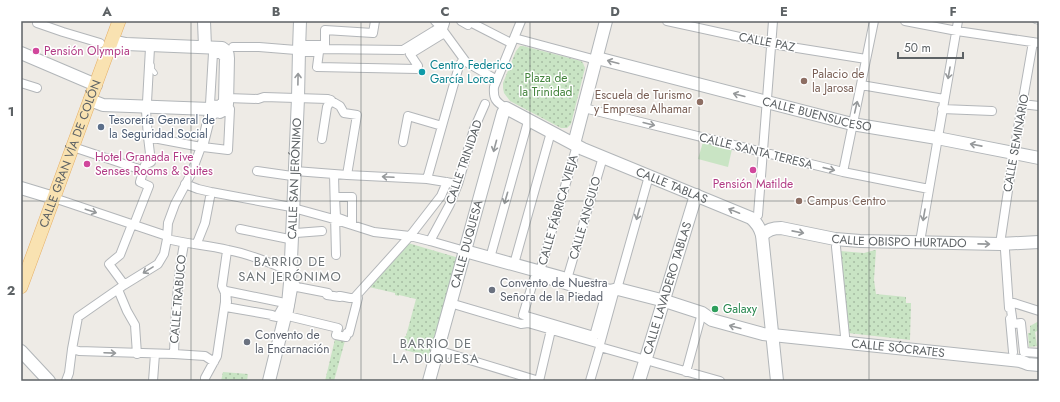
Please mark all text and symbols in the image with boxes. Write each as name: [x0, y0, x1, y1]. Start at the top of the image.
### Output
text: A: [101, 2, 112, 21]
text: B: [272, 2, 281, 21]
text: C: [440, 2, 450, 21]
text: D: [610, 2, 620, 21]
text: E: [780, 2, 788, 21]
text: F: [949, 2, 957, 21]
street label: CALLE PAZ: [737, 28, 797, 56]
scale bar: [898, 34, 963, 60]
text: 50 m: [904, 39, 931, 57]
place label: Pensión Olympia: [44, 42, 130, 60]
marker: Pensión Olympia: [31, 46, 41, 56]
place label: Centro Federico García Lorca: [430, 56, 512, 88]
one-way arrow: [607, 57, 620, 65]
place label: Palacio de la Jarosa: [812, 65, 865, 97]
one-way arrow: [945, 66, 953, 79]
marker: Centro Federico García Lorca: [417, 67, 427, 77]
park label: Plaza de la Trinidad: [520, 69, 572, 101]
one-way arrow: [294, 73, 302, 86]
marker: Palacio de la Jarosa: [799, 76, 809, 86]
street label: CALLE GRAN VÍA DE COLÓN: [35, 77, 106, 230]
place label: Escuela de Turismo y Empresa Alhamar: [594, 86, 693, 118]
one-way arrow: [733, 90, 746, 98]
street label: CALLE BUENSUCESO: [760, 92, 873, 136]
street label: CALLE SEMINARIO: [999, 93, 1033, 193]
marker: Escuela de Turismo y Empresa Alhamar: [695, 97, 705, 107]
one-way arrow: [853, 100, 861, 113]
text: 1: [8, 102, 14, 121]
place label: Tesorería General de la Seguridad Social: [109, 111, 215, 143]
street label: CALLE SAN JERÓNIMO: [283, 117, 306, 240]
street label: CALLE TRINIDAD: [441, 117, 487, 207]
one-way arrow: [642, 121, 655, 129]
marker: Tesorería General de la Seguridad Social: [96, 122, 106, 132]
street label: CALLE SANTA TERESA: [697, 128, 815, 174]
one-way arrow: [490, 139, 498, 152]
one-way arrow: [970, 141, 983, 149]
place label: Hotel Granada Five Senses Rooms & Suites: [95, 148, 213, 180]
street label: CALLE FÁBRICA VIEJA: [534, 153, 582, 267]
marker: Hotel Granada Five Senses Rooms & Suites: [82, 159, 92, 169]
street label: CALLE TABLAS: [633, 163, 711, 208]
marker: Pensión Matilde: [748, 165, 758, 175]
one-way arrow: [823, 166, 836, 173]
one-way arrow: [382, 173, 395, 181]
street label: CALLE ANGULO: [565, 174, 605, 262]
place label: Pensión Matilde: [713, 175, 793, 193]
one-way arrow: [502, 191, 509, 204]
place label: Campus Centro: [807, 192, 886, 210]
marker: Campus Centro: [794, 196, 804, 206]
street label: CALLE DUQUESA: [446, 198, 488, 290]
one-way arrow: [85, 207, 97, 215]
one-way arrow: [634, 207, 641, 220]
one-way arrow: [729, 207, 741, 214]
one-way arrow: [920, 208, 928, 221]
street label: CALLE LAVADERO TABLAS: [639, 219, 696, 357]
one-way arrow: [792, 228, 805, 236]
street label: CALLE OBISPO HURTADO: [831, 230, 967, 252]
one-way arrow: [977, 240, 990, 248]
district label: BARRIO DE SAN JERÓNIMO: [238, 252, 342, 286]
street label: CALLE TRABUCO: [165, 254, 191, 344]
one-way arrow: [142, 267, 154, 275]
place label: Convento de Nuestra Señora de la Piedad: [500, 274, 608, 306]
text: 2: [7, 281, 15, 300]
marker: Convento de Nuestra Señora de la Piedad: [487, 285, 497, 295]
place label: Galaxy: [723, 300, 758, 318]
marker: Galaxy: [710, 304, 720, 314]
one-way arrow: [728, 323, 741, 330]
place label: Convento de la Encarnación: [255, 326, 329, 358]
district label: BARRIO DE LA DUQUESA: [393, 334, 479, 368]
street label: CALLE SÓCRATES: [850, 334, 946, 362]
marker: Convento de la Encarnación: [242, 337, 252, 347]
one-way arrow: [103, 349, 116, 356]

